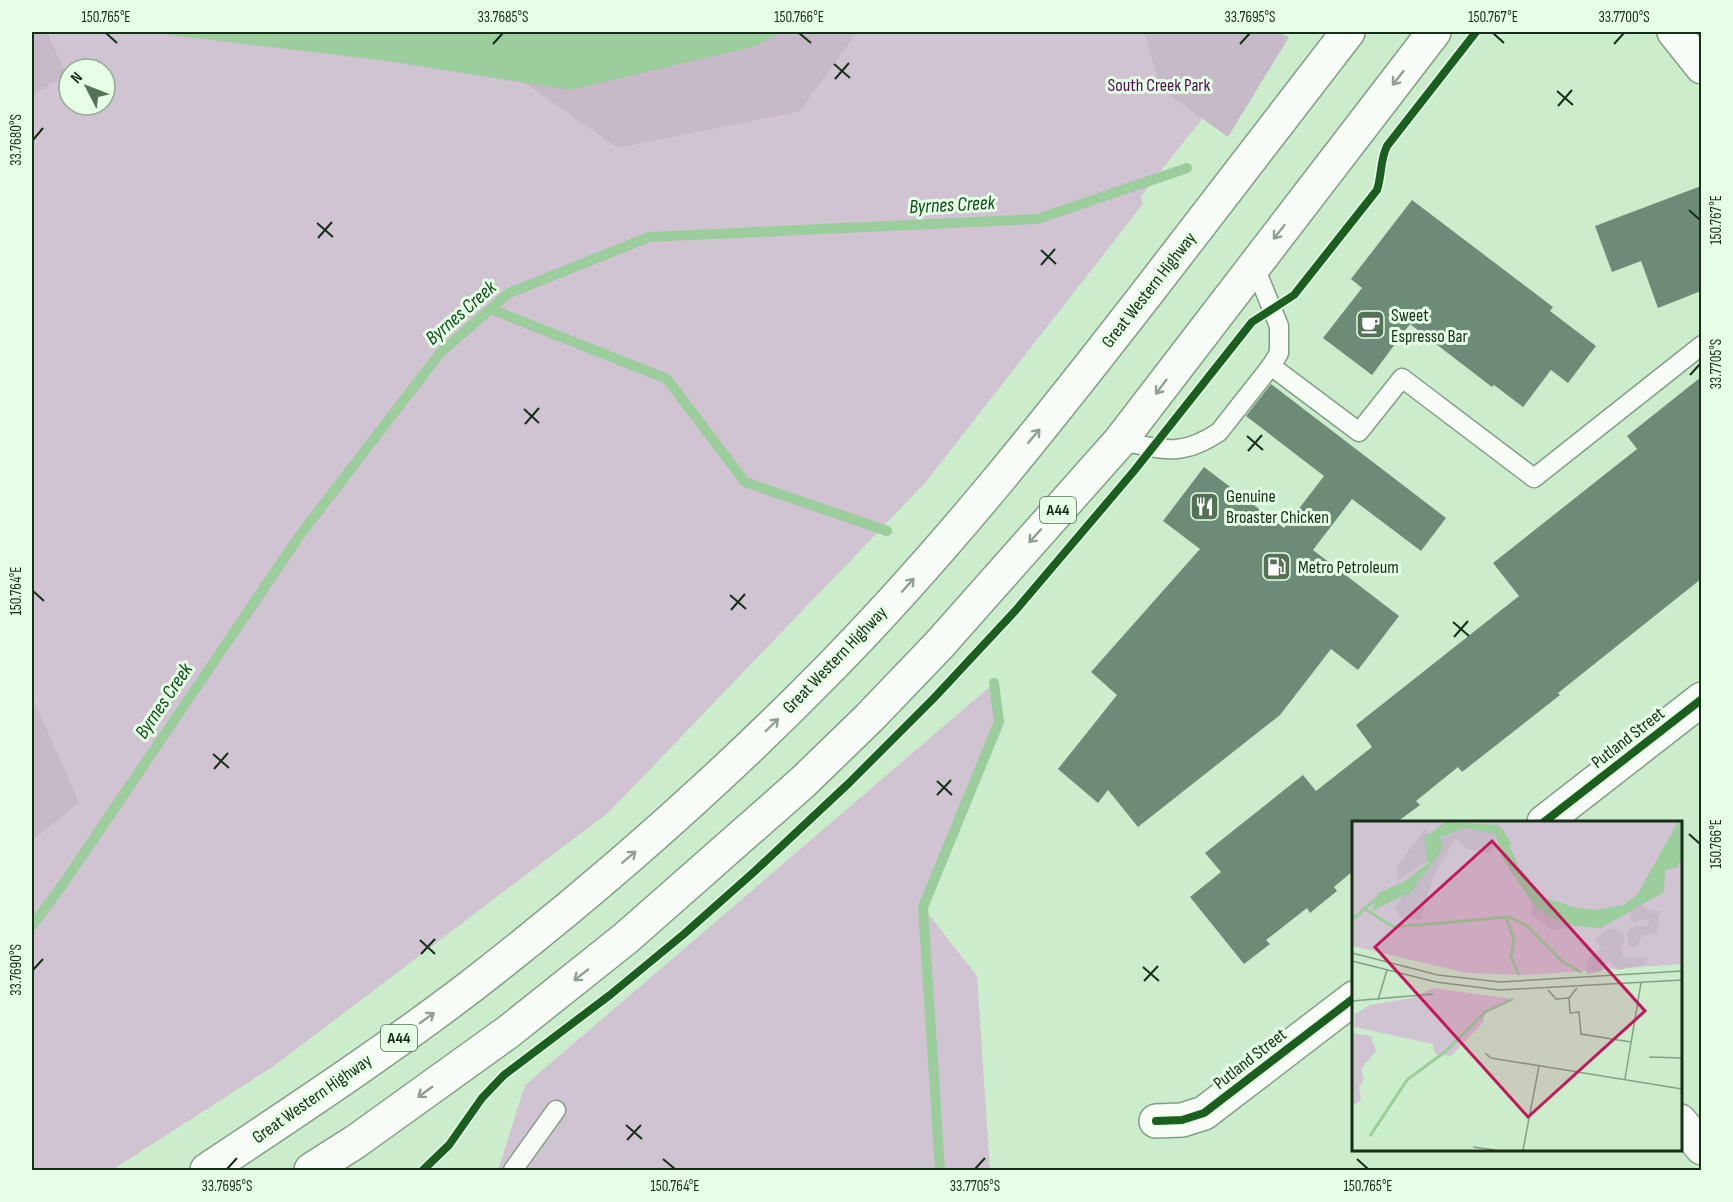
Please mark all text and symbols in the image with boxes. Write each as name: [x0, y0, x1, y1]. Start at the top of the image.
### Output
text: 150.765°E: [81, 8, 131, 27]
text: 33.7685°S: [478, 8, 528, 27]
text: 150.766°E: [774, 8, 824, 27]
text: 33.7695°S: [1225, 8, 1275, 27]
text: 150.767°E: [1468, 8, 1518, 27]
text: 33.7700°S: [1598, 8, 1650, 27]
north arrow: [57, 57, 117, 117]
text: N: [67, 68, 87, 87]
one-way arrow: [1392, 69, 1405, 85]
park label: South Creek Park: [1108, 75, 1211, 96]
text: 33.7680°S: [7, 114, 26, 166]
water label: Byrnes Creek: [908, 191, 996, 219]
text: 150.767°E: [1707, 195, 1726, 245]
one-way arrow: [1273, 224, 1286, 240]
street label: Great Western Highway: [1097, 228, 1201, 352]
water label: Byrnes Creek: [421, 275, 502, 350]
place label: Sweet Espresso Bar: [1391, 305, 1468, 347]
cafe icon: Sweet Espresso Bar: [1354, 309, 1386, 341]
text: 33.7705°S: [1707, 339, 1726, 389]
one-way arrow: [1154, 379, 1167, 395]
one-way arrow: [1028, 428, 1041, 444]
place label: Genuine Broaster Chicken: [1226, 486, 1329, 528]
restaurant icon: Genuine Broaster Chicken: [1189, 490, 1221, 522]
road number: A44: [1040, 497, 1076, 523]
one-way arrow: [1028, 528, 1042, 543]
fuel station icon: Metro Petroleum: [1261, 551, 1293, 583]
place label: Metro Petroleum: [1298, 557, 1399, 578]
text: 150.764°E: [7, 566, 26, 616]
one-way arrow: [901, 578, 915, 593]
street label: Great Western Highway: [779, 602, 891, 718]
water label: Byrnes Creek: [130, 658, 198, 743]
street label: Putland Street: [1587, 703, 1669, 773]
one-way arrow: [765, 717, 780, 732]
text: 150.766°E: [1707, 819, 1726, 869]
inset map: [1352, 821, 1682, 1151]
one-way arrow: [620, 850, 636, 864]
text: 33.7690°S: [7, 944, 26, 996]
one-way arrow: [573, 968, 589, 981]
one-way arrow: [419, 1011, 435, 1024]
street label: Putland Street: [1209, 1024, 1291, 1094]
road number: A44: [381, 1025, 417, 1051]
street label: Great Western Highway: [248, 1050, 376, 1148]
one-way arrow: [417, 1086, 433, 1098]
text: 33.7695°S: [202, 1177, 252, 1196]
text: 150.764°E: [650, 1177, 700, 1196]
text: 33.7705°S: [950, 1177, 1000, 1196]
text: 150.765°E: [1343, 1177, 1393, 1196]

